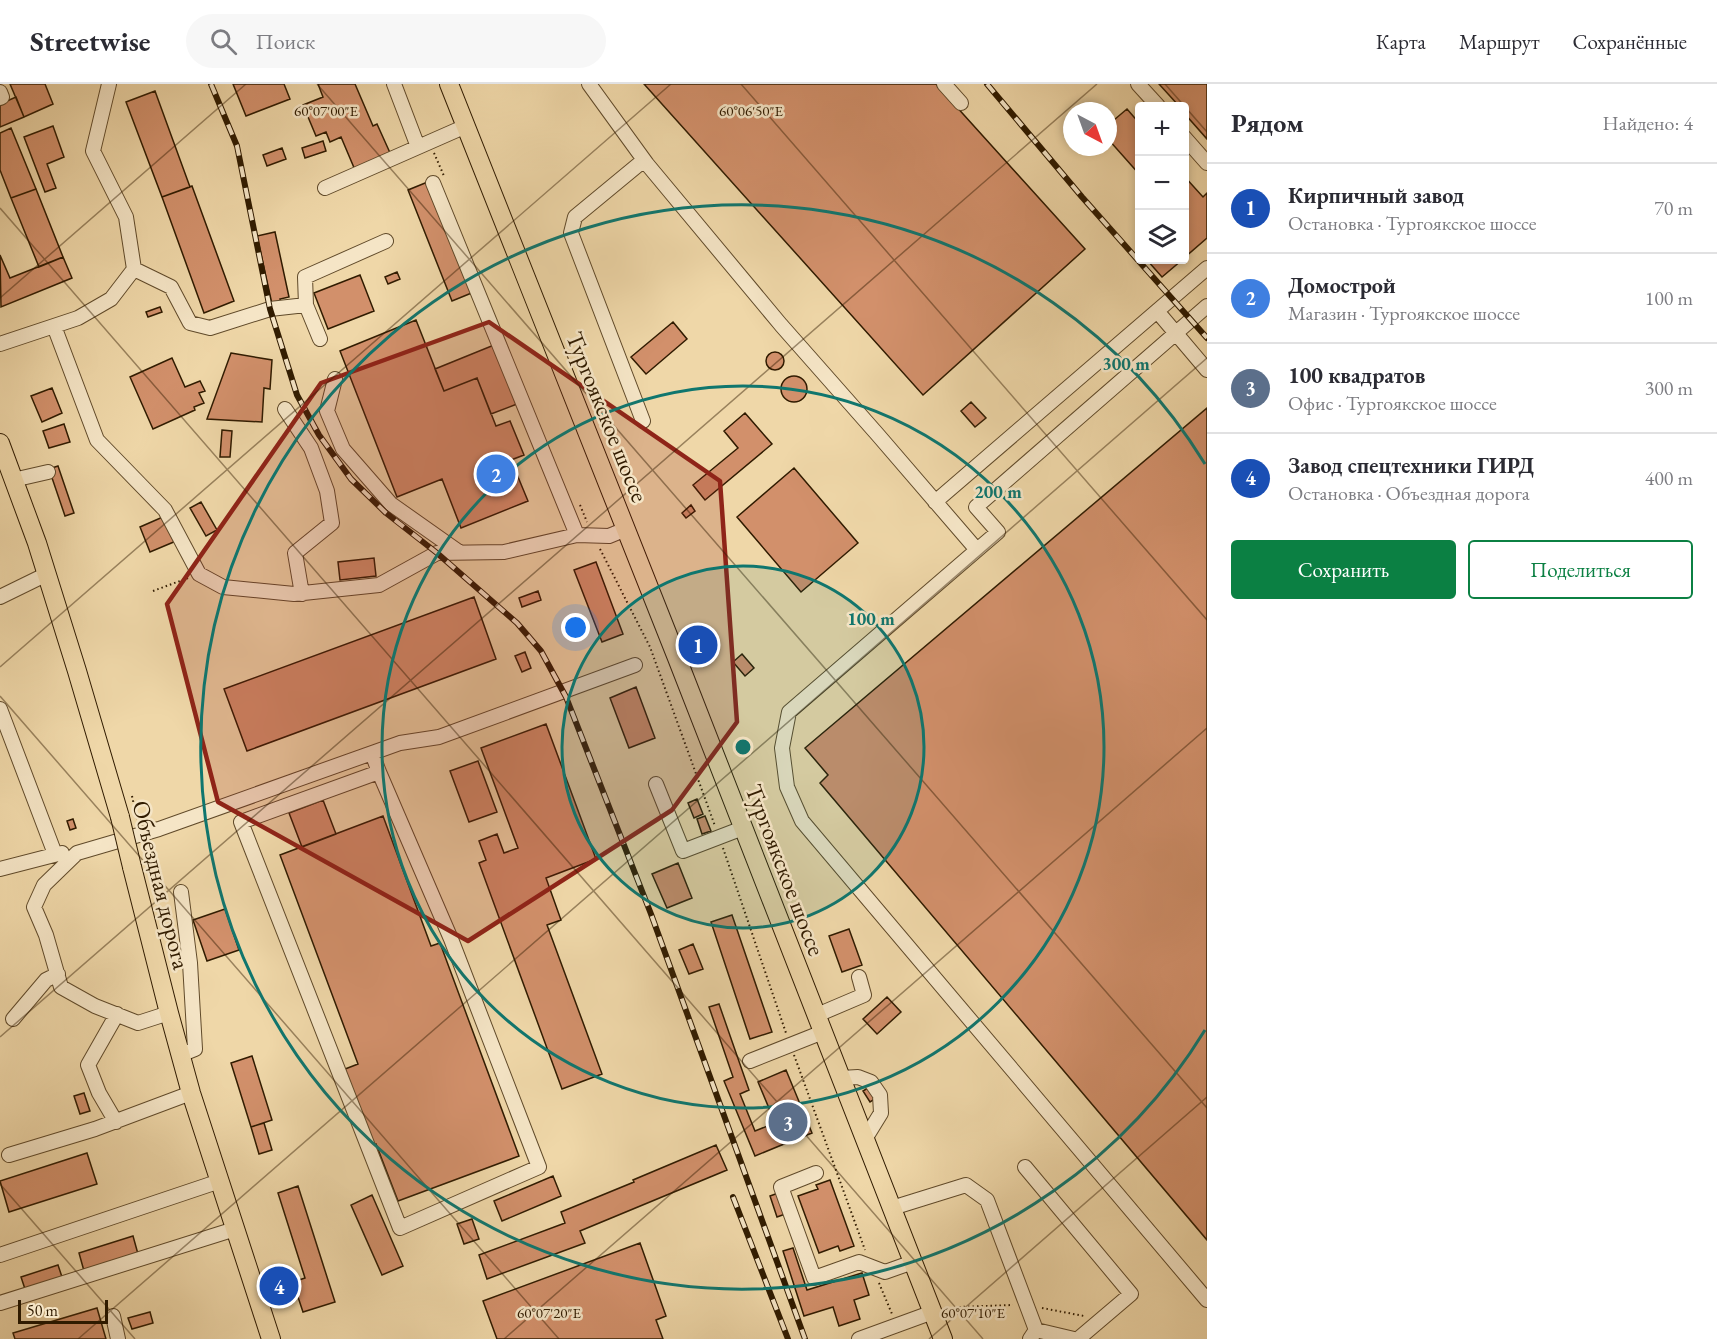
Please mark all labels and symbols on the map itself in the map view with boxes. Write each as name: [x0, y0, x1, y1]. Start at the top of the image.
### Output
text: 60°07'00"E: [294, 101, 359, 120]
text: 60°06'50"E: [719, 101, 784, 120]
north arrow: [1063, 102, 1117, 156]
street label: Тургоякское шоссе: [559, 327, 656, 507]
text: 300 m: [1102, 352, 1150, 375]
pin: 2: [476, 452, 516, 496]
text: 200 m: [974, 480, 1022, 503]
text: 100 m: [847, 607, 895, 630]
your location: [561, 613, 590, 642]
pin: 1: [678, 622, 718, 668]
centre of rings: [733, 737, 753, 757]
street label: Тургоякское шоссе: [739, 780, 832, 960]
street label: Объездная дорога: [126, 797, 198, 973]
pin: 3: [768, 1100, 808, 1144]
pin: 4: [260, 1264, 298, 1308]
scale bar: [18, 1297, 108, 1324]
text: 60°07'20"E: [517, 1303, 582, 1322]
text: 60°07'10"E: [941, 1303, 1006, 1322]

